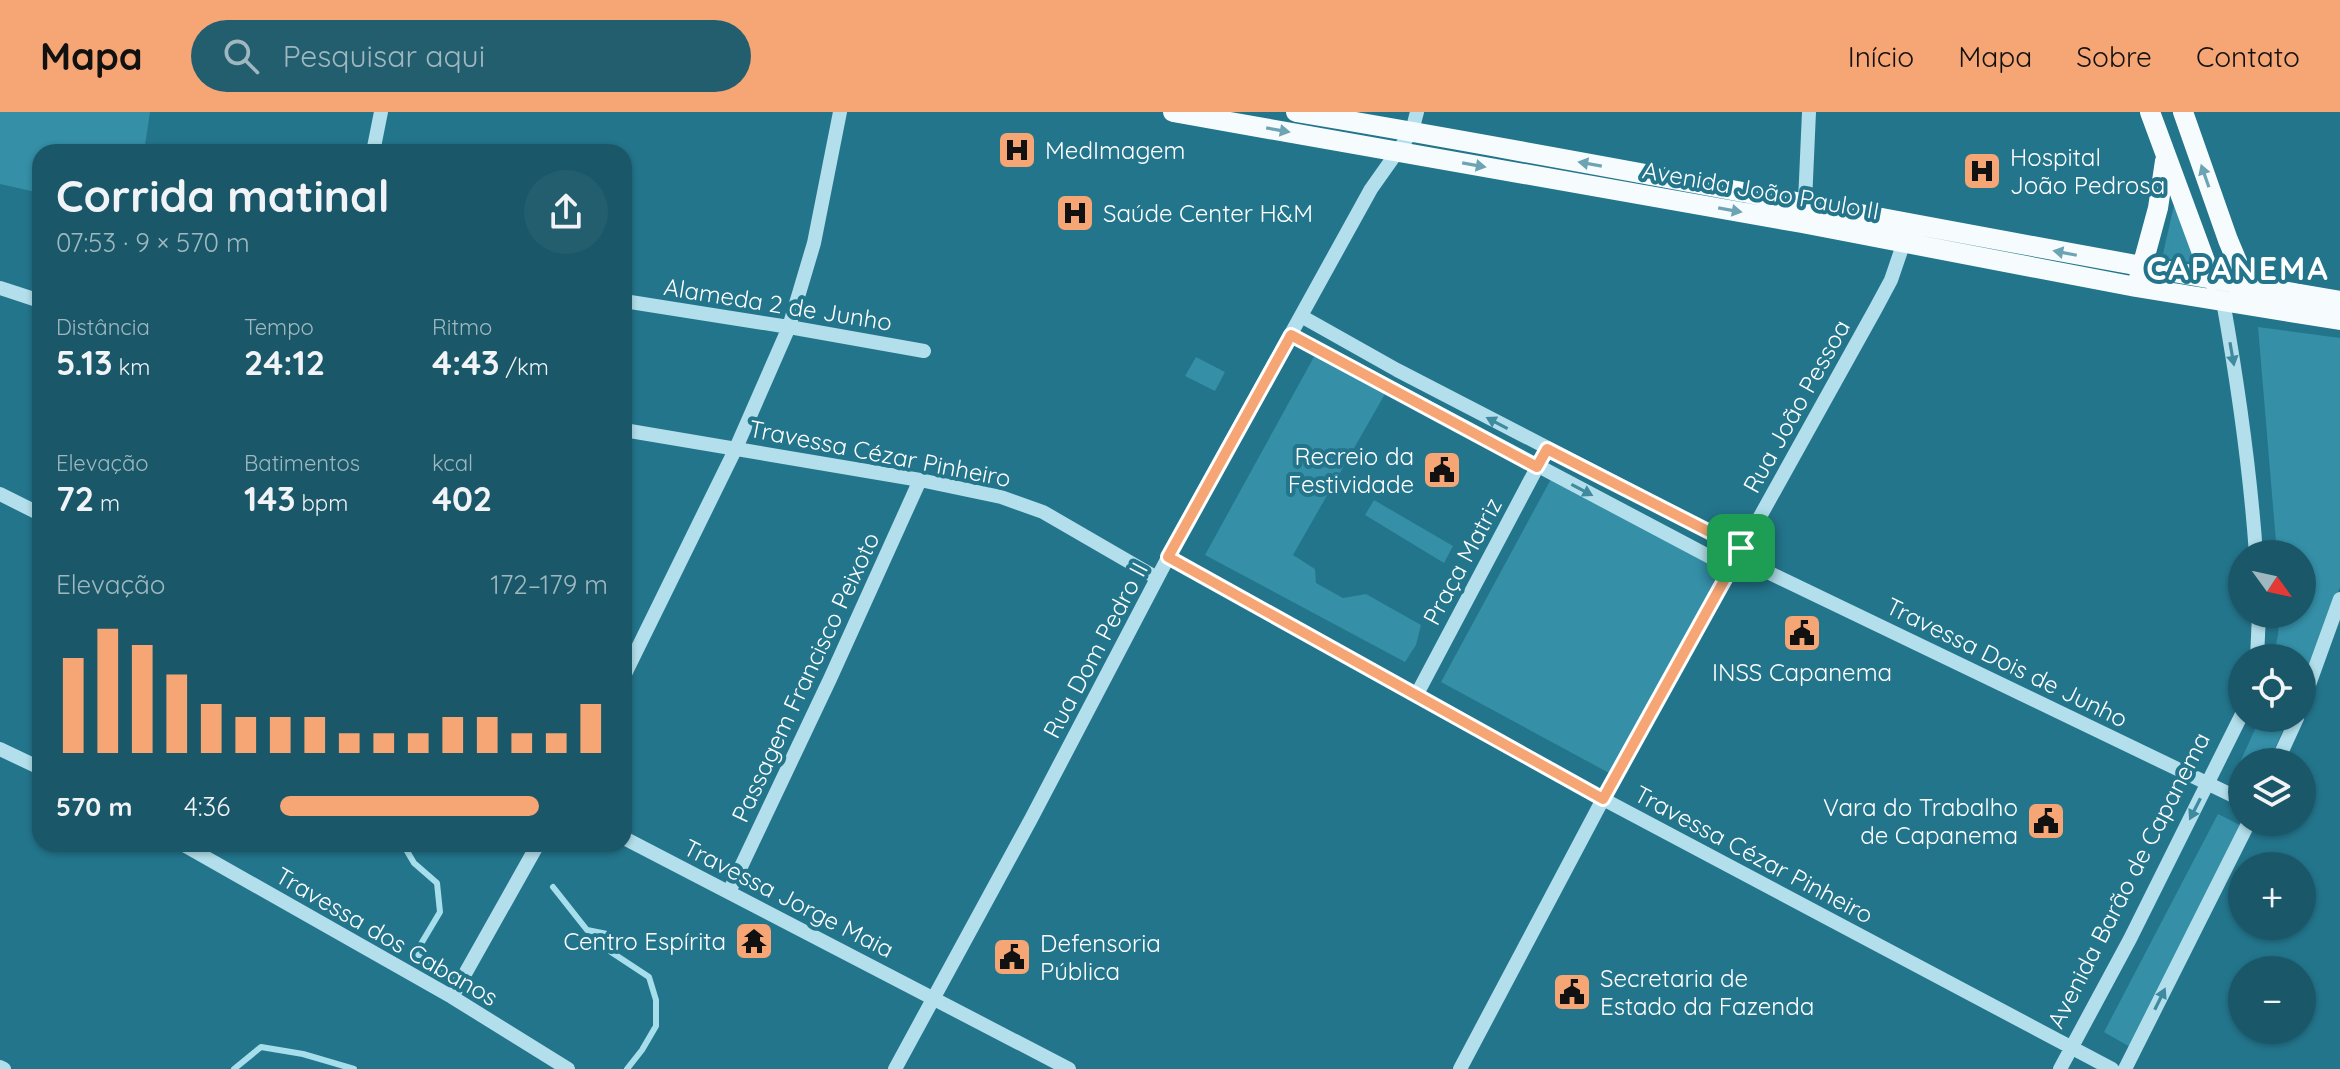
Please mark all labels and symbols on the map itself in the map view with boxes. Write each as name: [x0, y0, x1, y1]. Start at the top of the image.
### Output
one-way arrow: [1266, 125, 1291, 137]
hospital icon: MedImagem: [996, 129, 1038, 171]
place label: MedImagem: [1045, 135, 1185, 165]
place label: Hospital João Pedrosa: [2010, 142, 2165, 200]
hospital icon: Hospital João Pedrosa: [1961, 150, 2003, 192]
street label: Avenida João Paulo II: [1640, 154, 1882, 226]
one-way arrow: [1577, 157, 1602, 169]
one-way arrow: [1462, 159, 1487, 172]
one-way arrow: [2199, 164, 2211, 188]
hospital icon: Saúde Center H&M: [1054, 192, 1096, 234]
place label: Saúde Center H&M: [1103, 198, 1313, 228]
one-way arrow: [1718, 205, 1743, 217]
one-way arrow: [2052, 247, 2077, 259]
district label: CAPANEMA: [2146, 248, 2330, 288]
street label: Alameda 2 de Junho: [662, 271, 894, 337]
street label: Rua João Pessoa: [1736, 314, 1856, 498]
one-way arrow: [2227, 342, 2239, 367]
street label: Travessa Cézar Pinheiro: [747, 413, 1013, 493]
one-way arrow: [1486, 417, 1509, 430]
place label: Recreio da Festividade: [1288, 441, 1414, 499]
public building icon: Recreio da Festividade: [1421, 449, 1463, 491]
one-way arrow: [1571, 483, 1593, 497]
street label: Praça Matriz: [1416, 492, 1508, 630]
pin: [1707, 514, 1775, 582]
street label: Passagem Francisco Peixoto: [724, 527, 886, 827]
north arrow: [2228, 540, 2316, 628]
street label: Rua Dom Pedro II: [1036, 557, 1154, 743]
street label: Travessa Dois de Junho: [1881, 590, 2133, 734]
public building icon: INSS Capanema: [1781, 612, 1823, 654]
place label: INSS Capanema: [1712, 657, 1892, 687]
street label: Avenida Barão de Capanema: [2040, 727, 2216, 1033]
street label: Travessa Cézar Pinheiro: [1629, 778, 1879, 930]
place label: Vara do Trabalho de Capanema: [1823, 792, 2018, 850]
one-way arrow: [2189, 797, 2202, 820]
public building icon: Vara do Trabalho de Capanema: [2025, 800, 2067, 842]
street label: Travessa Jorge Maia: [679, 832, 899, 964]
street label: Travessa dos Cabanos: [270, 860, 504, 1012]
temple icon: Centro Espírita: [733, 920, 775, 962]
place label: Centro Espírita: [563, 926, 726, 956]
place label: Defensoria Pública: [1040, 928, 1161, 986]
public building icon: Defensoria Pública: [991, 936, 1033, 978]
place label: Secretaria de Estado da Fazenda: [1600, 963, 1814, 1021]
public building icon: Secretaria de Estado da Fazenda: [1551, 971, 1593, 1013]
one-way arrow: [2153, 988, 2167, 1011]

